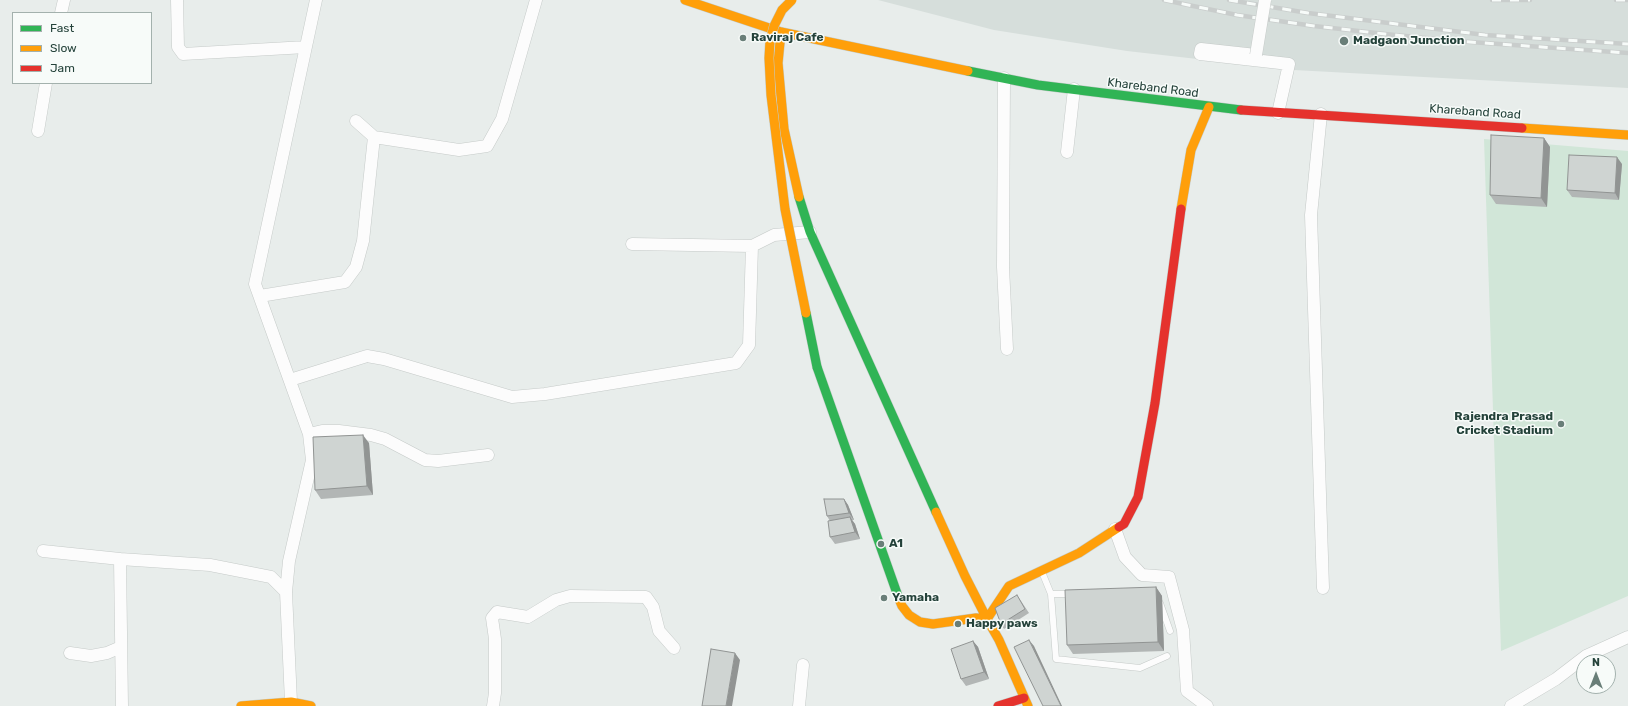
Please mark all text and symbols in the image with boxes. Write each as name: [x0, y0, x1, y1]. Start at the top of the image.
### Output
legend: [12, 12, 152, 84]
text: Fast: [50, 21, 74, 35]
place label: Raviraj Cafe: [751, 31, 824, 45]
marker: Raviraj Cafe: [738, 33, 748, 43]
place label: Madgaon Junction: [1353, 34, 1464, 48]
marker: Madgaon Junction: [1338, 35, 1350, 47]
text: Slow: [50, 41, 77, 55]
text: Jam: [50, 61, 75, 75]
street label: Khareband Road: [1107, 75, 1199, 101]
street label: Khareband Road: [1429, 102, 1521, 122]
place label: Rajendra Prasad Cricket Stadium: [1454, 410, 1553, 438]
marker: Rajendra Prasad Cricket Stadium: [1556, 419, 1566, 429]
place label: A1: [889, 537, 903, 551]
marker: A1: [876, 539, 886, 549]
place label: Yamaha: [892, 591, 939, 605]
marker: Yamaha: [879, 593, 889, 603]
place label: Happy paws: [966, 617, 1038, 631]
marker: Happy paws: [953, 619, 963, 629]
north arrow: [1576, 654, 1616, 694]
text: N: [1592, 656, 1600, 669]

